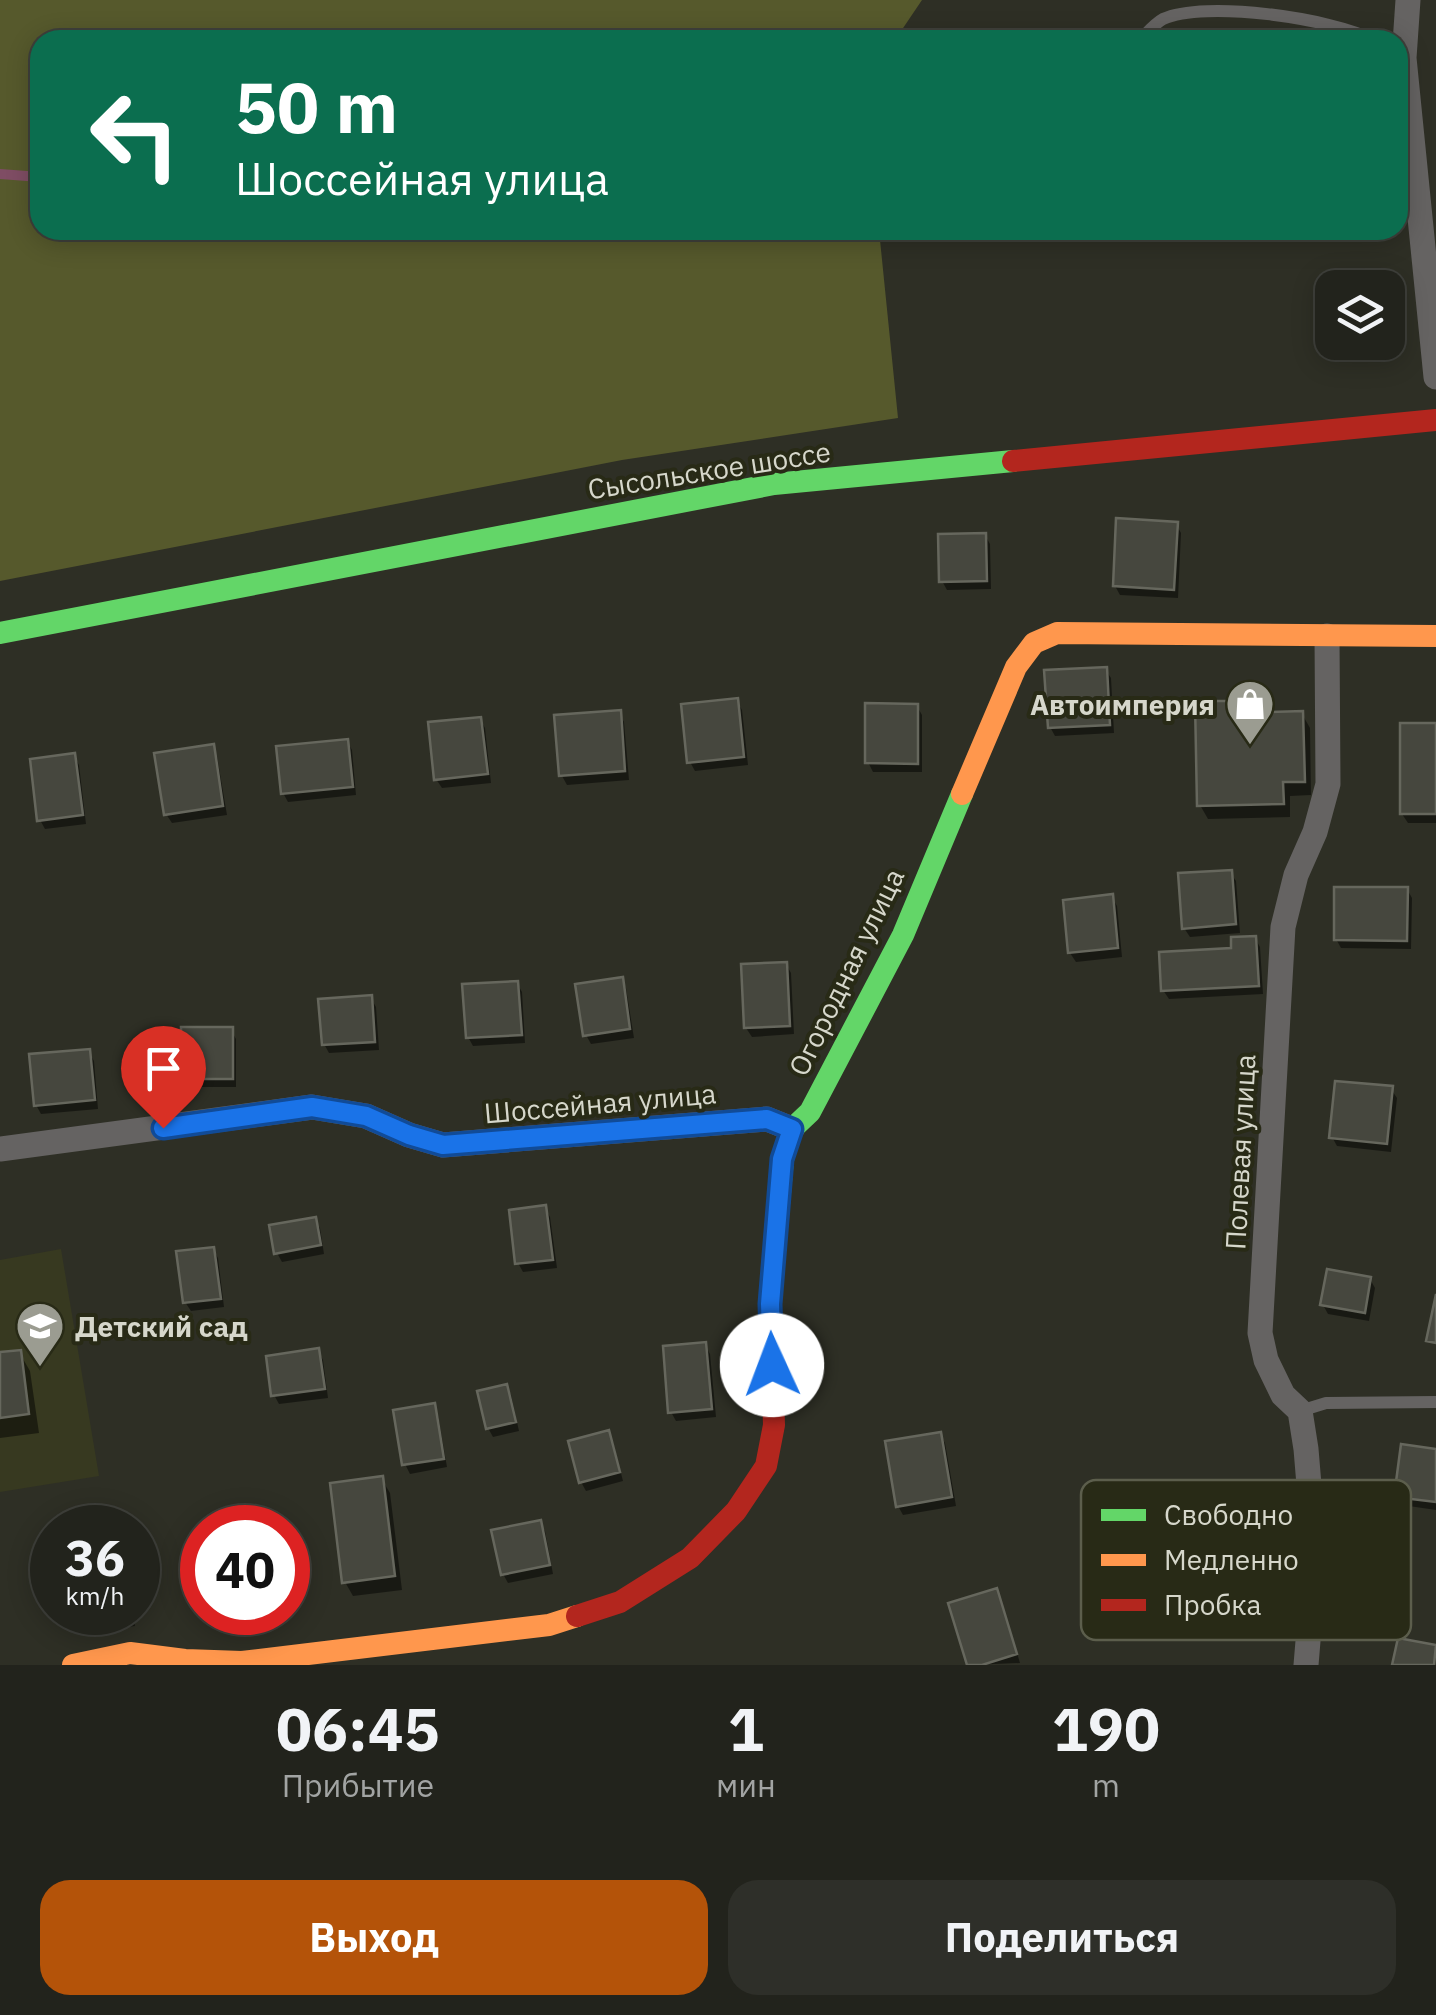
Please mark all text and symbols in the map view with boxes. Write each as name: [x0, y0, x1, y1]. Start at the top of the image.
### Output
text: 50 m: [235, 61, 398, 152]
icon: left: [70, 70, 200, 200]
text: Шоссейная улица: [235, 149, 609, 207]
map controls: [1315, 270, 1405, 360]
button: layers: [1315, 270, 1405, 360]
street label: Сысольское шоссе: [585, 433, 833, 507]
shop icon: Автоимперия: [1224, 678, 1276, 746]
place label: Автоимперия: [1030, 686, 1215, 723]
street label: Огородная улица: [780, 862, 912, 1082]
pin: [121, 1026, 206, 1129]
icon: arrive: [136, 1041, 191, 1096]
street label: Полевая улица: [1216, 1053, 1264, 1251]
street label: Шоссейная улица: [482, 1074, 718, 1132]
school or university icon: Детский сад: [14, 1300, 66, 1368]
place label: Детский сад: [75, 1308, 248, 1345]
position arrow: [720, 1313, 824, 1417]
legend: [1081, 1480, 1411, 1640]
text: Свободно: [1164, 1496, 1293, 1533]
speed limit sign: 40: [180, 1505, 310, 1635]
text: 36: [65, 1525, 125, 1590]
text: Медленно: [1164, 1541, 1299, 1578]
text: km/h: [66, 1579, 124, 1612]
text: Пробка: [1164, 1586, 1261, 1623]
text: 06:45: [276, 1689, 440, 1768]
text: 1: [728, 1689, 764, 1768]
text: 190: [1052, 1689, 1160, 1768]
text: Прибытие: [282, 1764, 434, 1806]
text: мин: [716, 1764, 776, 1806]
text: m: [1092, 1764, 1120, 1806]
button: Выход: [40, 1880, 708, 1995]
button: Поделиться: [728, 1880, 1396, 1995]

